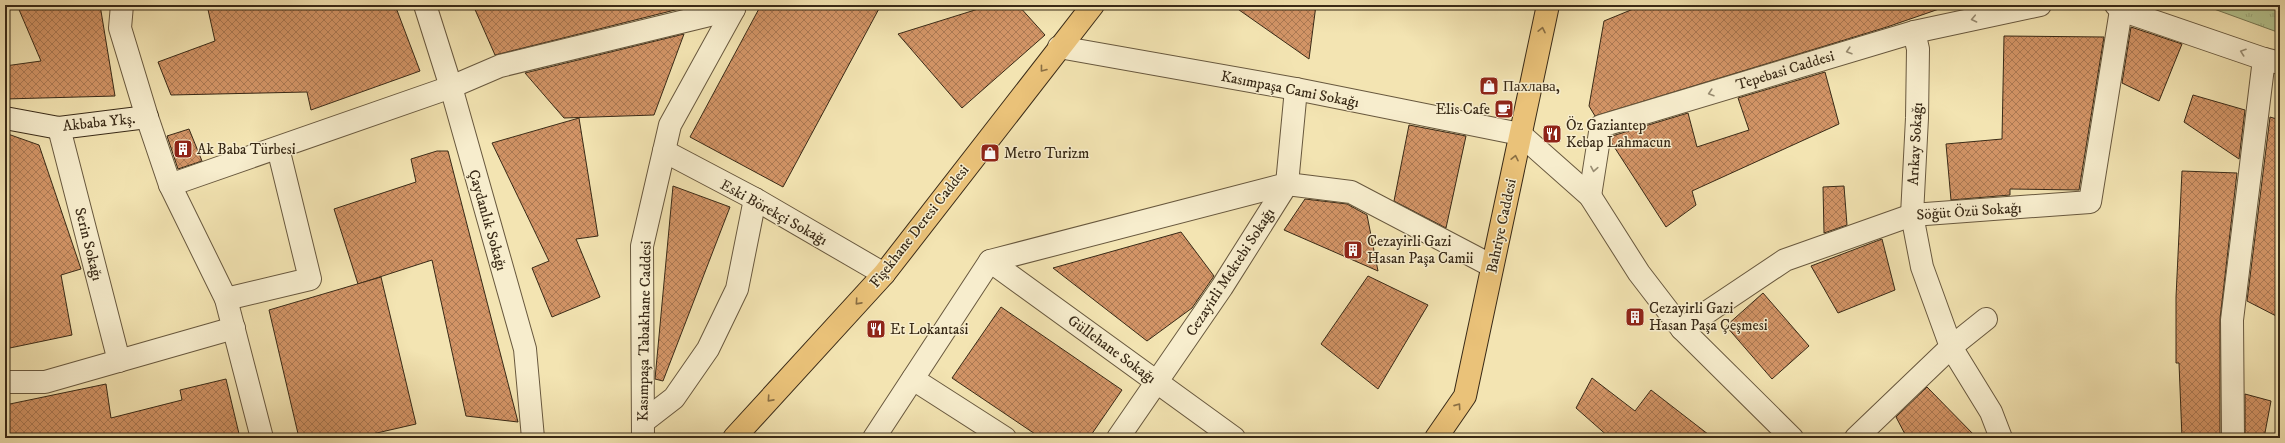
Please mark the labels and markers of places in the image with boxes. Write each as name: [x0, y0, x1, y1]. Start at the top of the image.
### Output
shop icon: Пахлава,: [1478, 75, 1500, 97]
place label: Пахлава,: [1503, 77, 1560, 96]
cafe icon: Elis Cafe: [1493, 98, 1515, 120]
place label: Elis Cafe: [1436, 100, 1490, 119]
place label: Öz Gaziantep Kebap Lahmacun: [1566, 116, 1671, 152]
restaurant icon: Öz Gaziantep Kebap Lahmacun: [1541, 123, 1563, 145]
building icon: Ak Baba Türbesi: [172, 138, 194, 160]
place label: Ak Baba Türbesi: [197, 140, 296, 159]
shop icon: Metro Turizm: [979, 142, 1001, 164]
place label: Metro Turizm: [1004, 144, 1089, 163]
place label: Cezayirli Gazi Hasan Paşa Camii: [1367, 232, 1474, 268]
building icon: Cezayirli Gazi Hasan Paşa Camii: [1342, 239, 1364, 261]
place label: Cezayirli Gazi Hasan Paşa Çeşmesi: [1649, 299, 1768, 335]
building icon: Cezayirli Gazi Hasan Paşa Çeşmesi: [1624, 306, 1646, 328]
restaurant icon: Et Lokantasi: [865, 318, 887, 340]
place label: Et Lokantasi: [890, 320, 968, 339]

